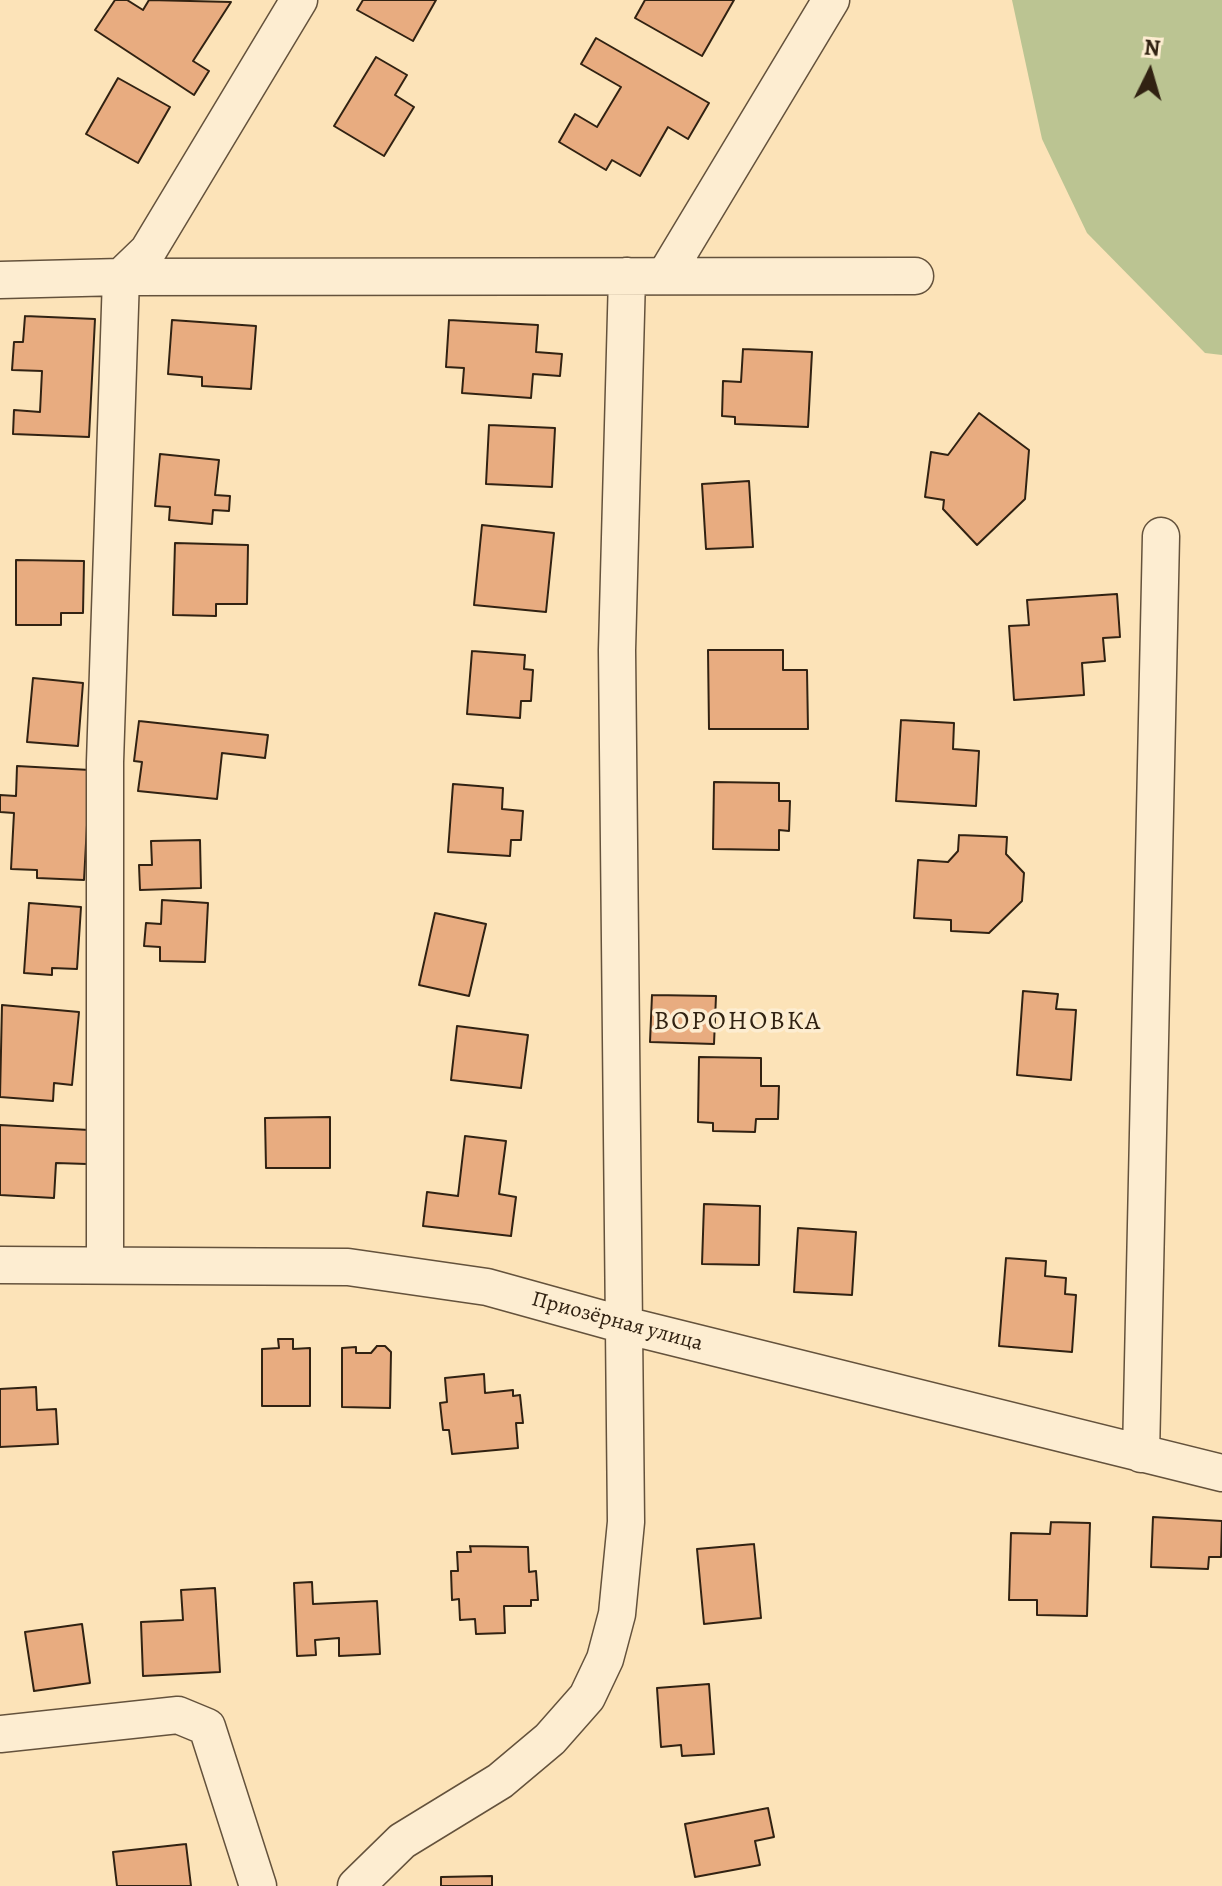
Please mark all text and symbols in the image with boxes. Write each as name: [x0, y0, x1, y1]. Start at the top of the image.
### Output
north arrow: [1110, 32, 1190, 112]
text: N: [1143, 32, 1161, 64]
district label: ВОРОНОВКА: [654, 1007, 822, 1039]
street label: Приозёрная улица: [528, 1286, 706, 1358]

